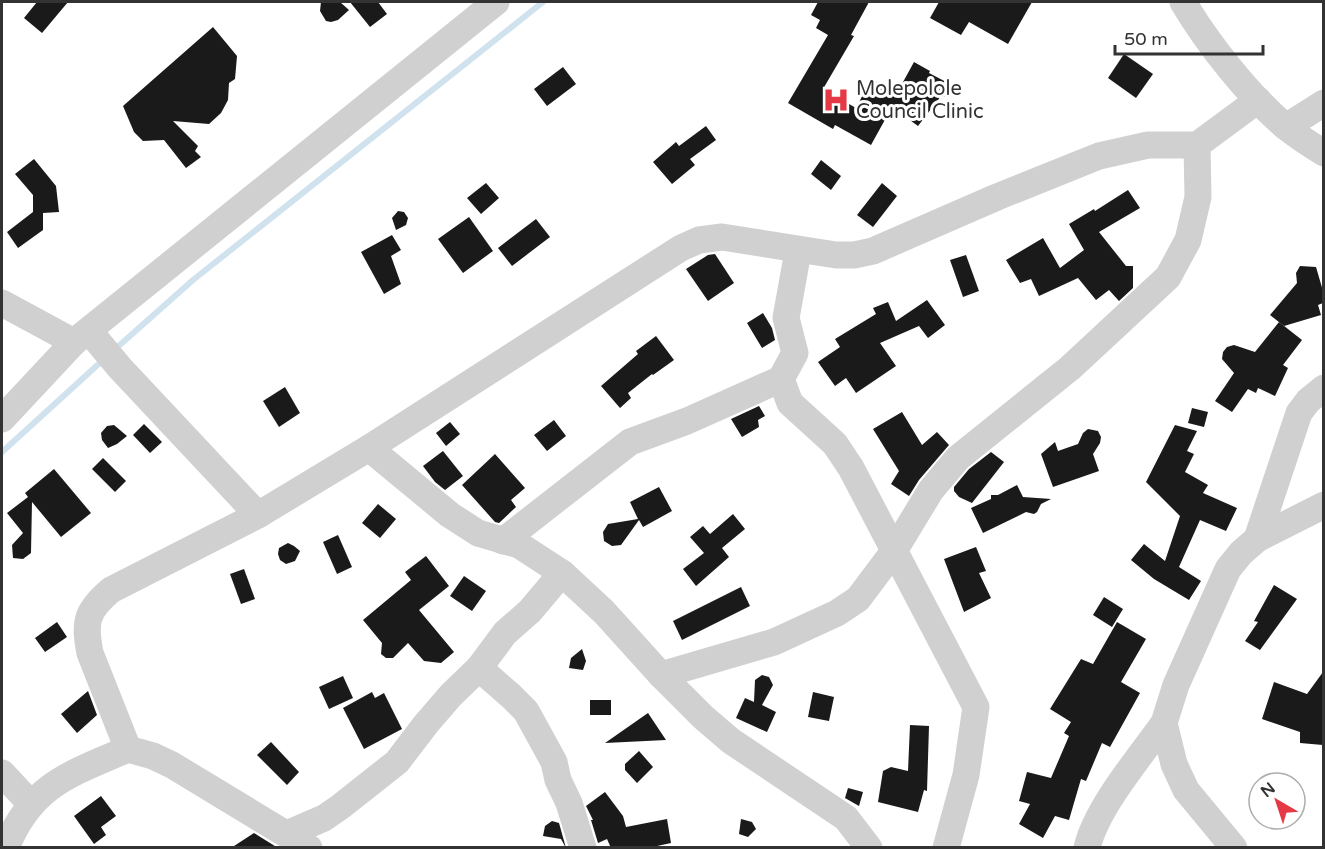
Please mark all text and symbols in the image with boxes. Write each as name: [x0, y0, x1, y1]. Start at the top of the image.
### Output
scale bar: [1115, 18, 1264, 56]
text: 50 m: [1124, 28, 1168, 50]
place label: Molepolole Council Clinic: [856, 77, 984, 124]
hospital icon: Molepolole Council Clinic: [821, 85, 851, 115]
north arrow: [1247, 771, 1307, 831]
text: N: [1257, 778, 1279, 802]

